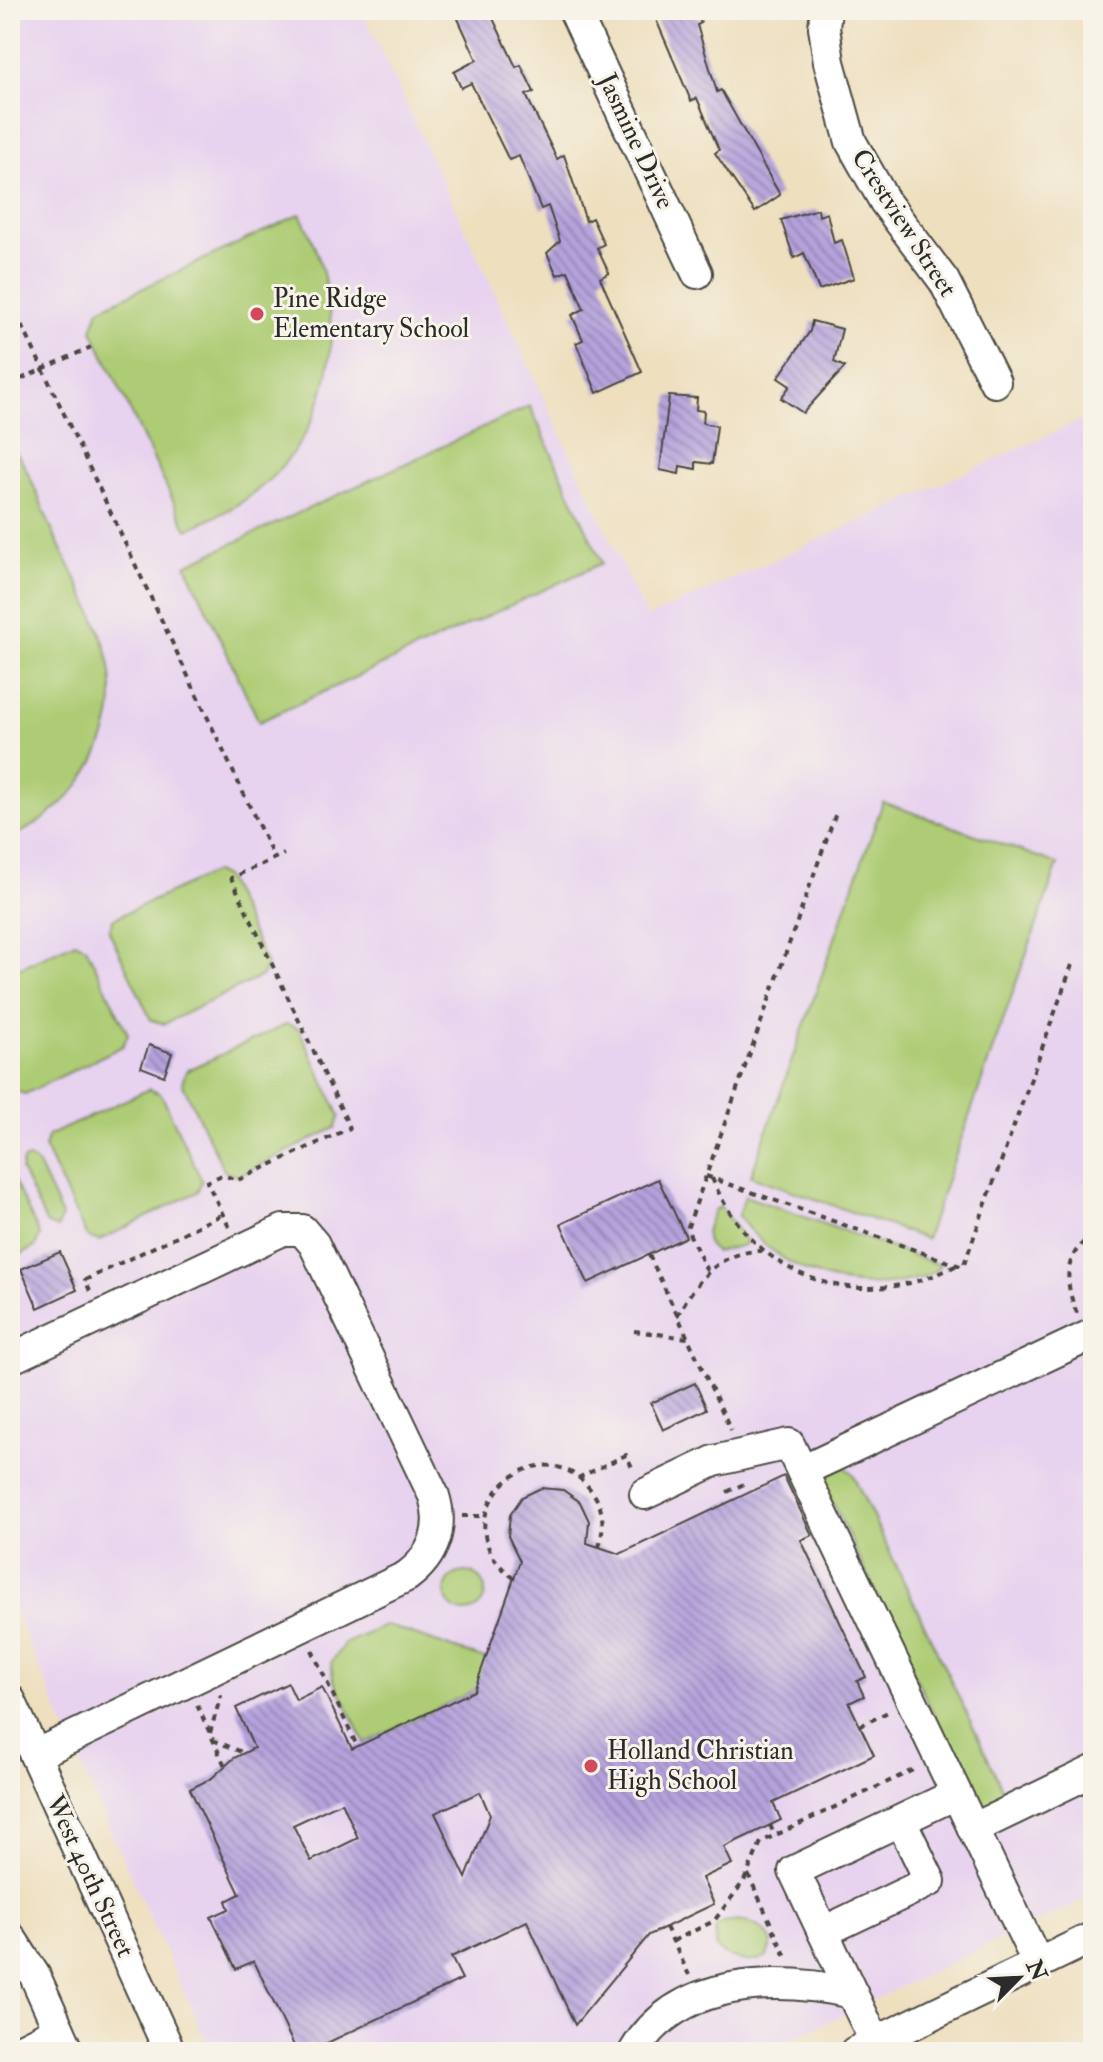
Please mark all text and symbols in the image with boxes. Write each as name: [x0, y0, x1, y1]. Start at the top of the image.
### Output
street label: Jasmine Drive: [590, 67, 681, 214]
street label: Crestview Street: [844, 143, 964, 303]
place label: Pine Ridge Elementary School: [273, 283, 470, 345]
marker: Pine Ridge Elementary School: [248, 305, 266, 323]
place label: Holland Christian High School: [607, 1735, 794, 1797]
marker: Holland Christian High School: [582, 1757, 600, 1775]
street label: West 40th Street: [38, 1789, 142, 1962]
north arrow: [979, 1938, 1059, 2018]
text: N: [1019, 1955, 1053, 1985]

